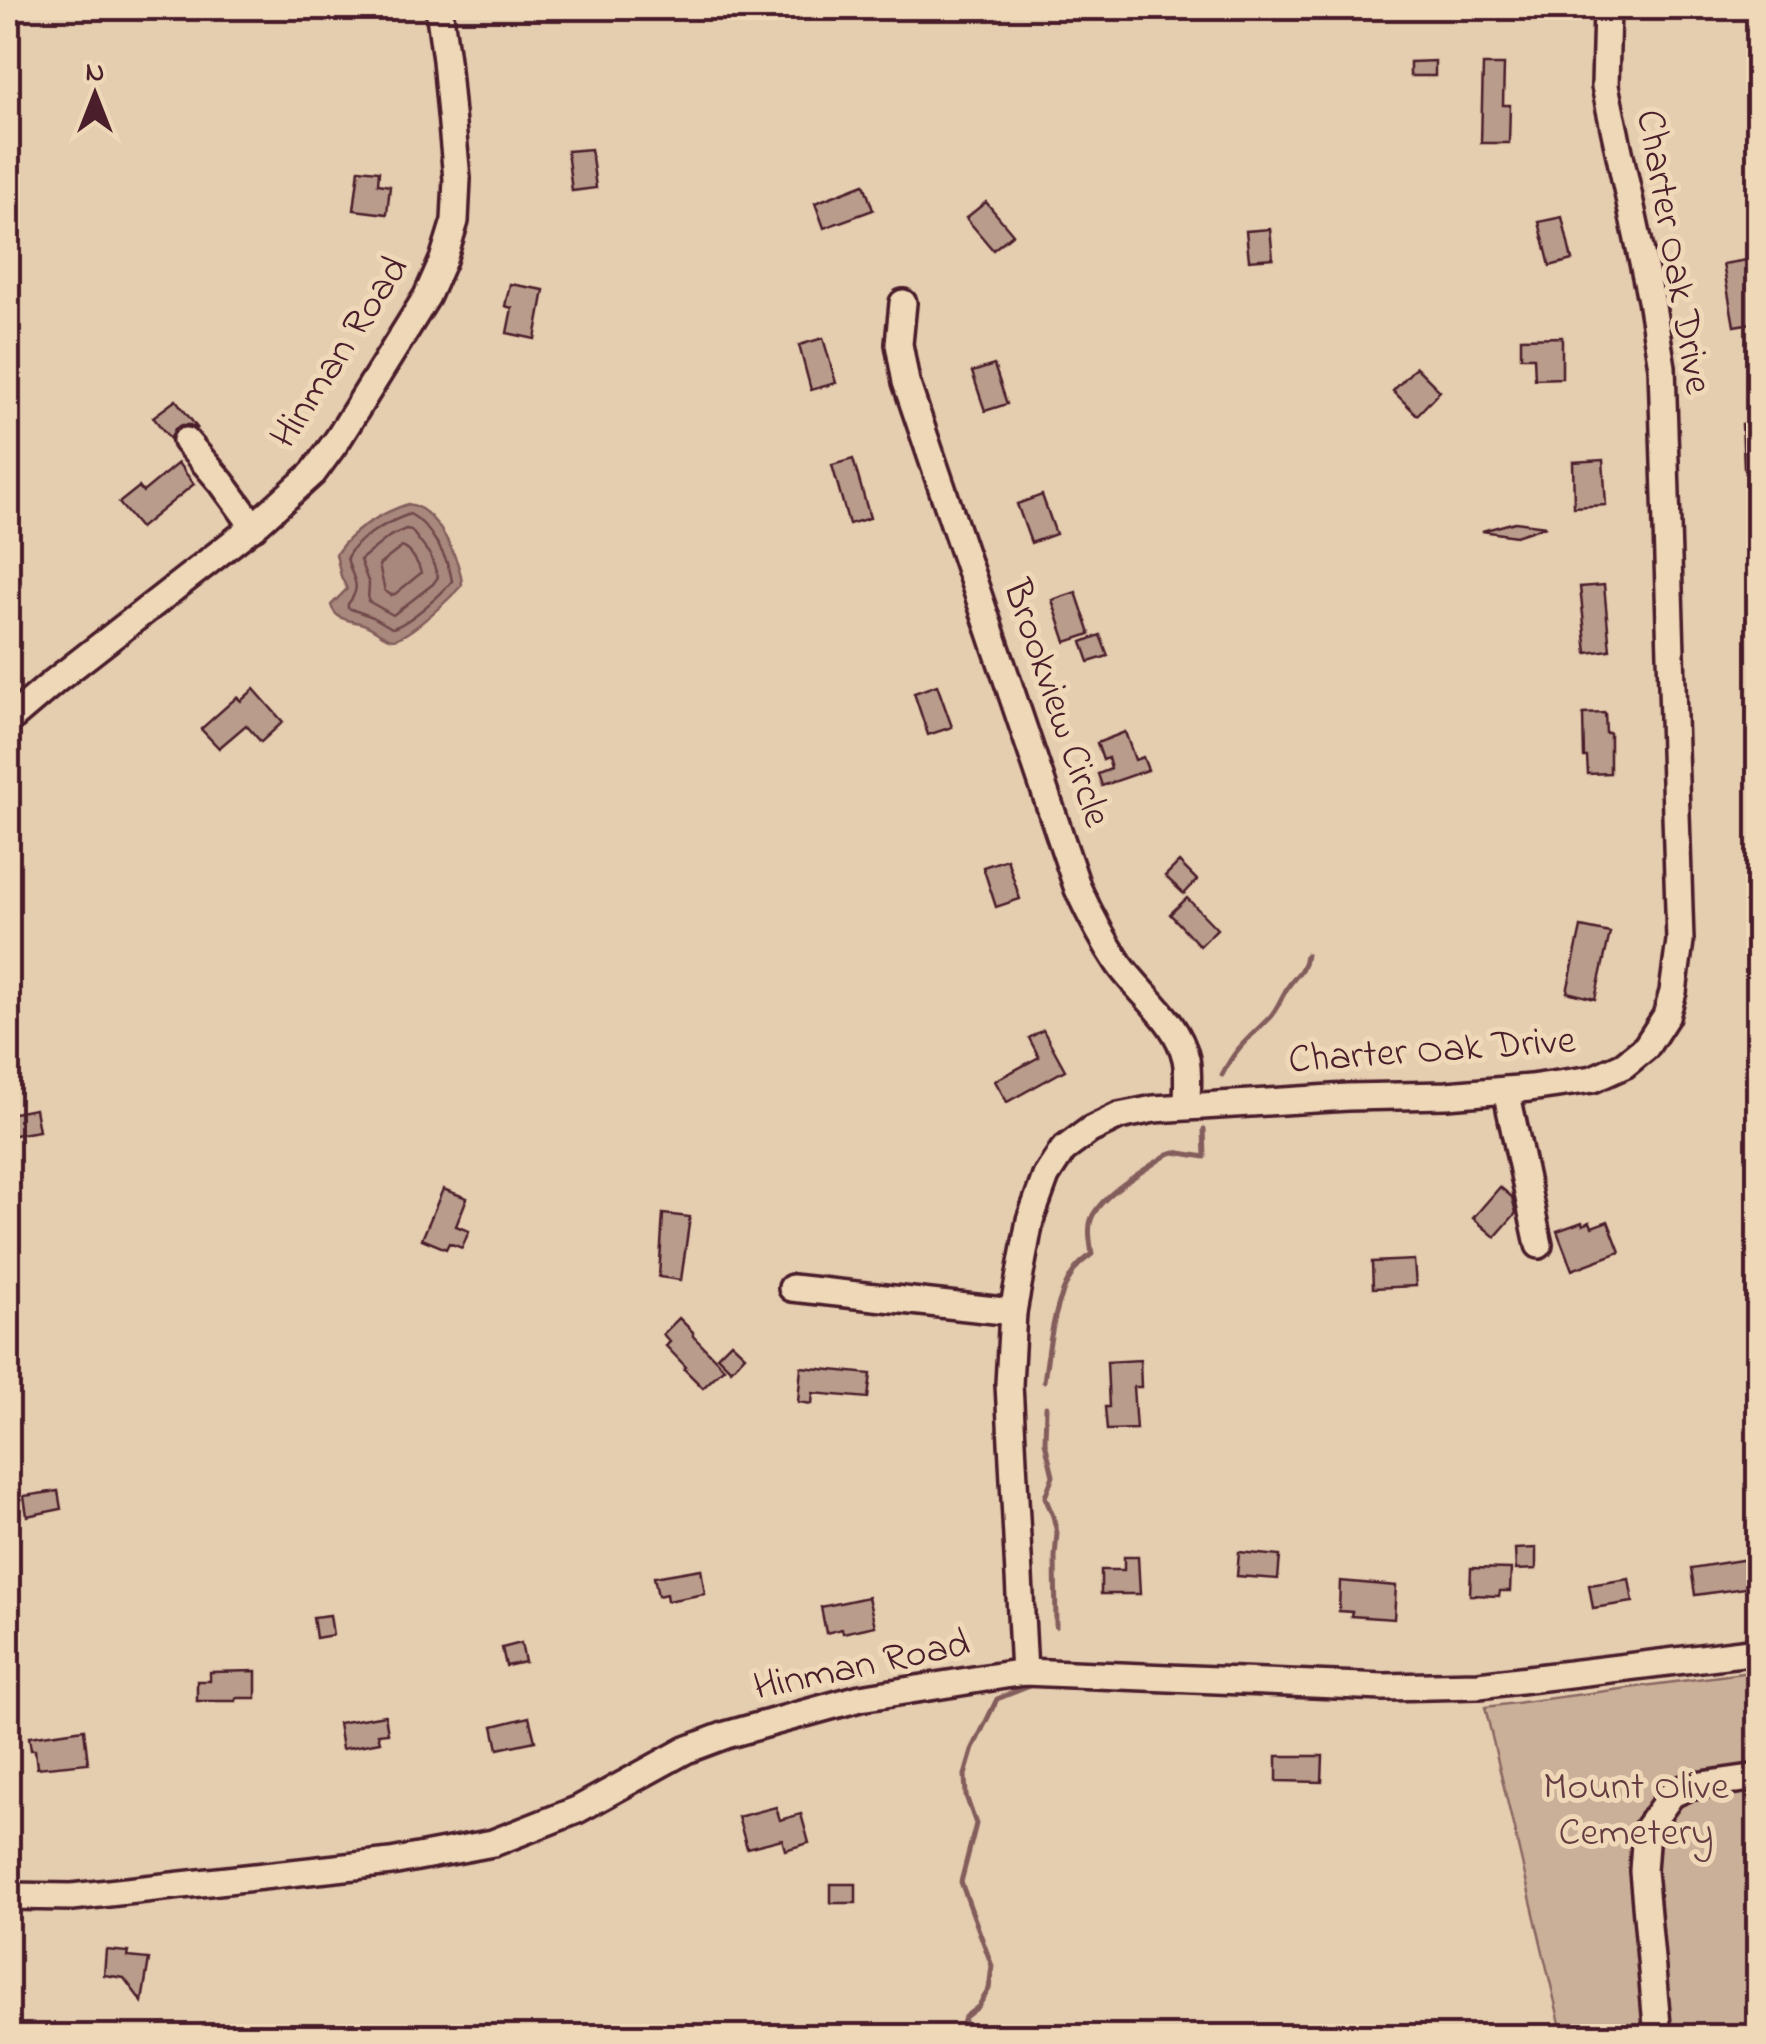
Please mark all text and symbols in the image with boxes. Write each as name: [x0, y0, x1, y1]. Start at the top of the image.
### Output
north arrow: [45, 45, 145, 145]
text: N: [86, 53, 104, 94]
street label: Charter Oak Drive: [1618, 105, 1726, 399]
street label: Hinman Road: [256, 245, 426, 461]
street label: Brookview Circle: [985, 571, 1125, 836]
street label: Charter Oak Drive: [1286, 1013, 1578, 1091]
street label: Hinman Road: [748, 1615, 976, 1719]
park label: Mount Olive Cemetery: [1543, 1759, 1729, 1864]

